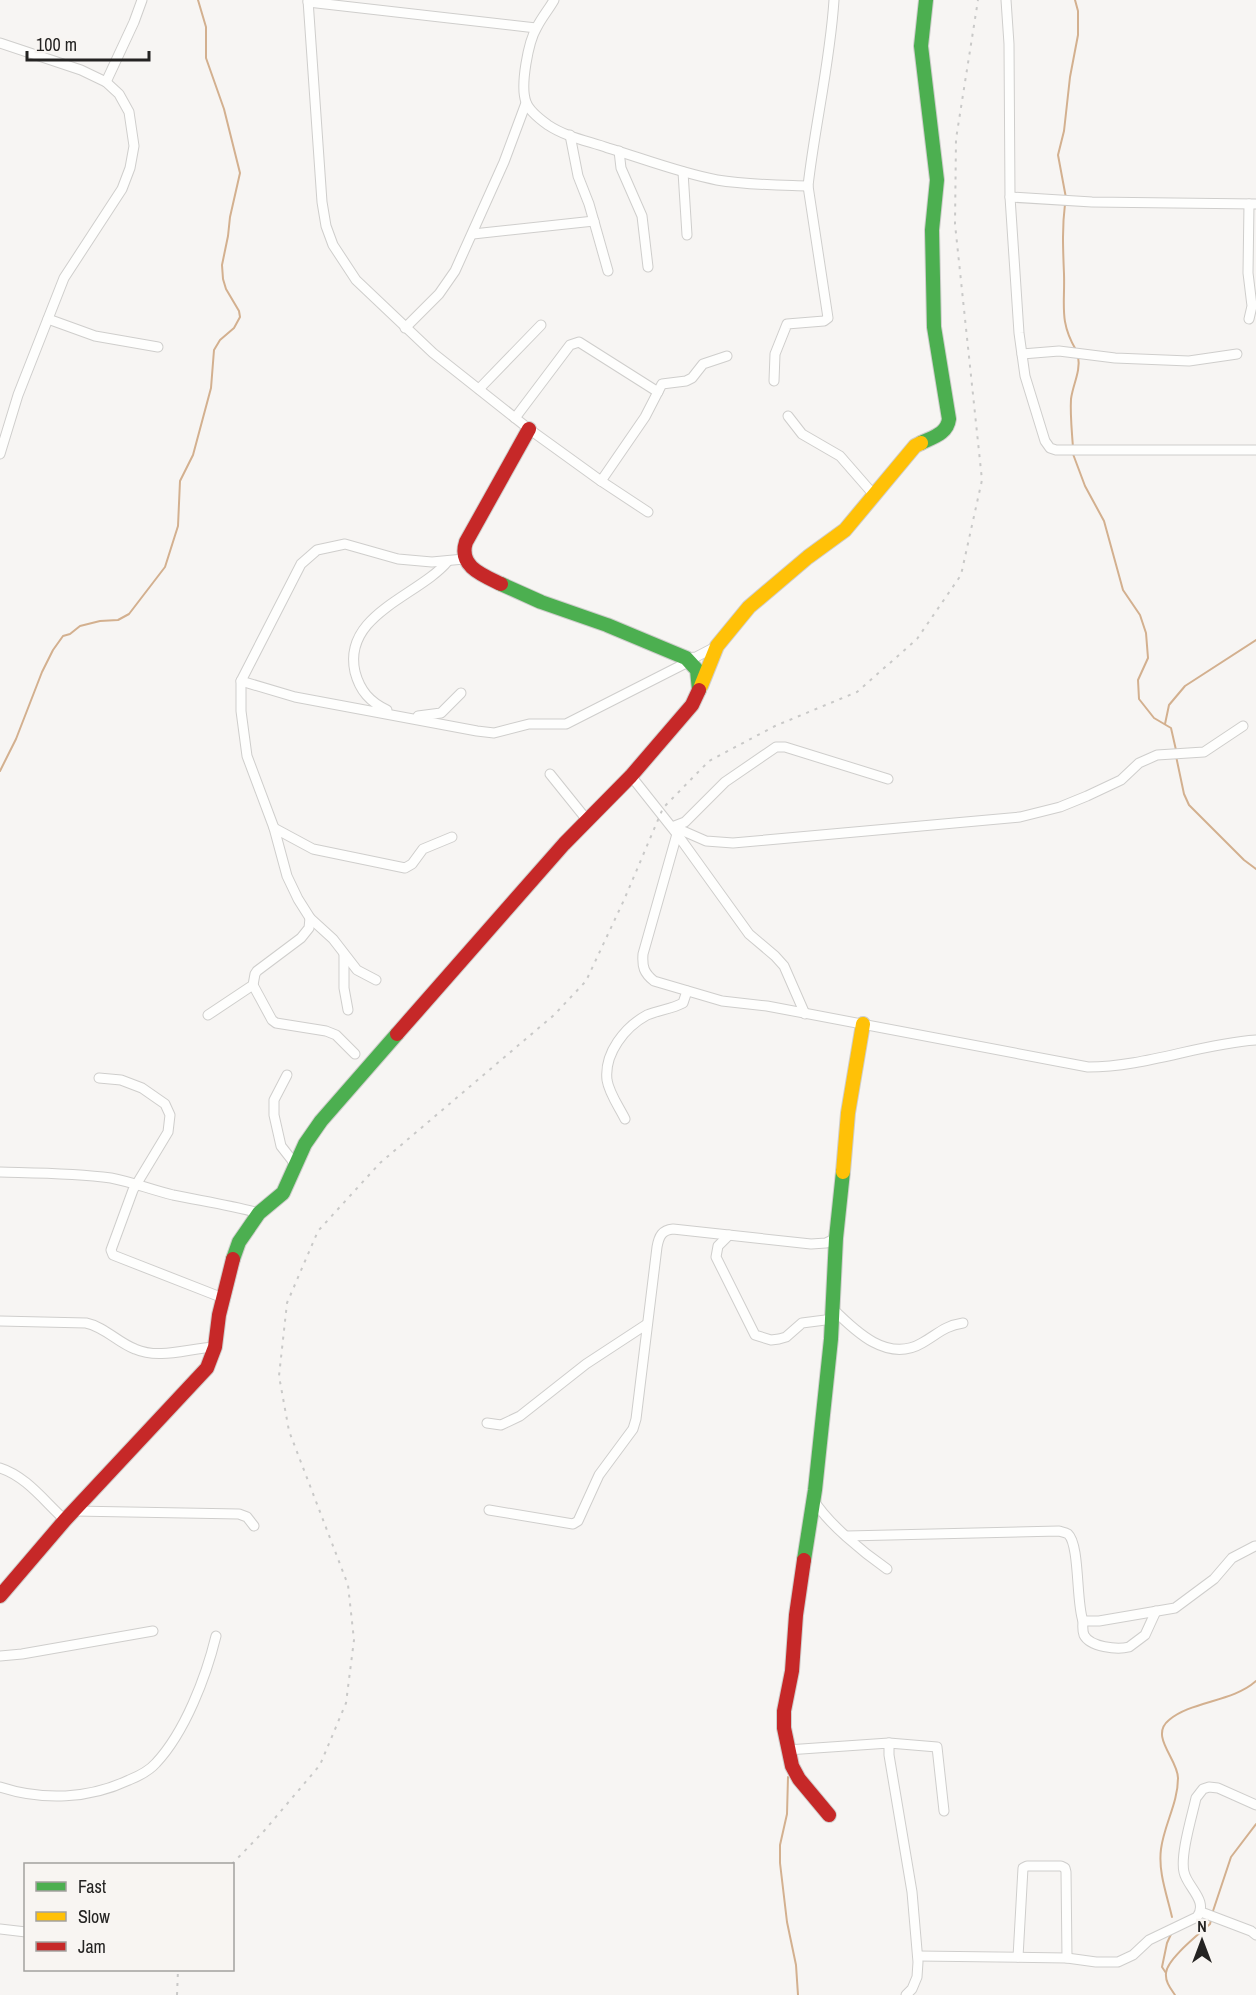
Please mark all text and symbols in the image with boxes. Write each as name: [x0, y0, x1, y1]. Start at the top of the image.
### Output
scale bar: [27, 24, 148, 62]
text: 100 m: [36, 32, 77, 57]
legend: [24, 1863, 234, 1971]
text: Fast: [78, 1874, 106, 1899]
text: Slow: [78, 1904, 110, 1929]
north arrow: [1172, 1911, 1232, 1971]
text: N: [1197, 1915, 1207, 1937]
text: Jam: [78, 1934, 106, 1959]

